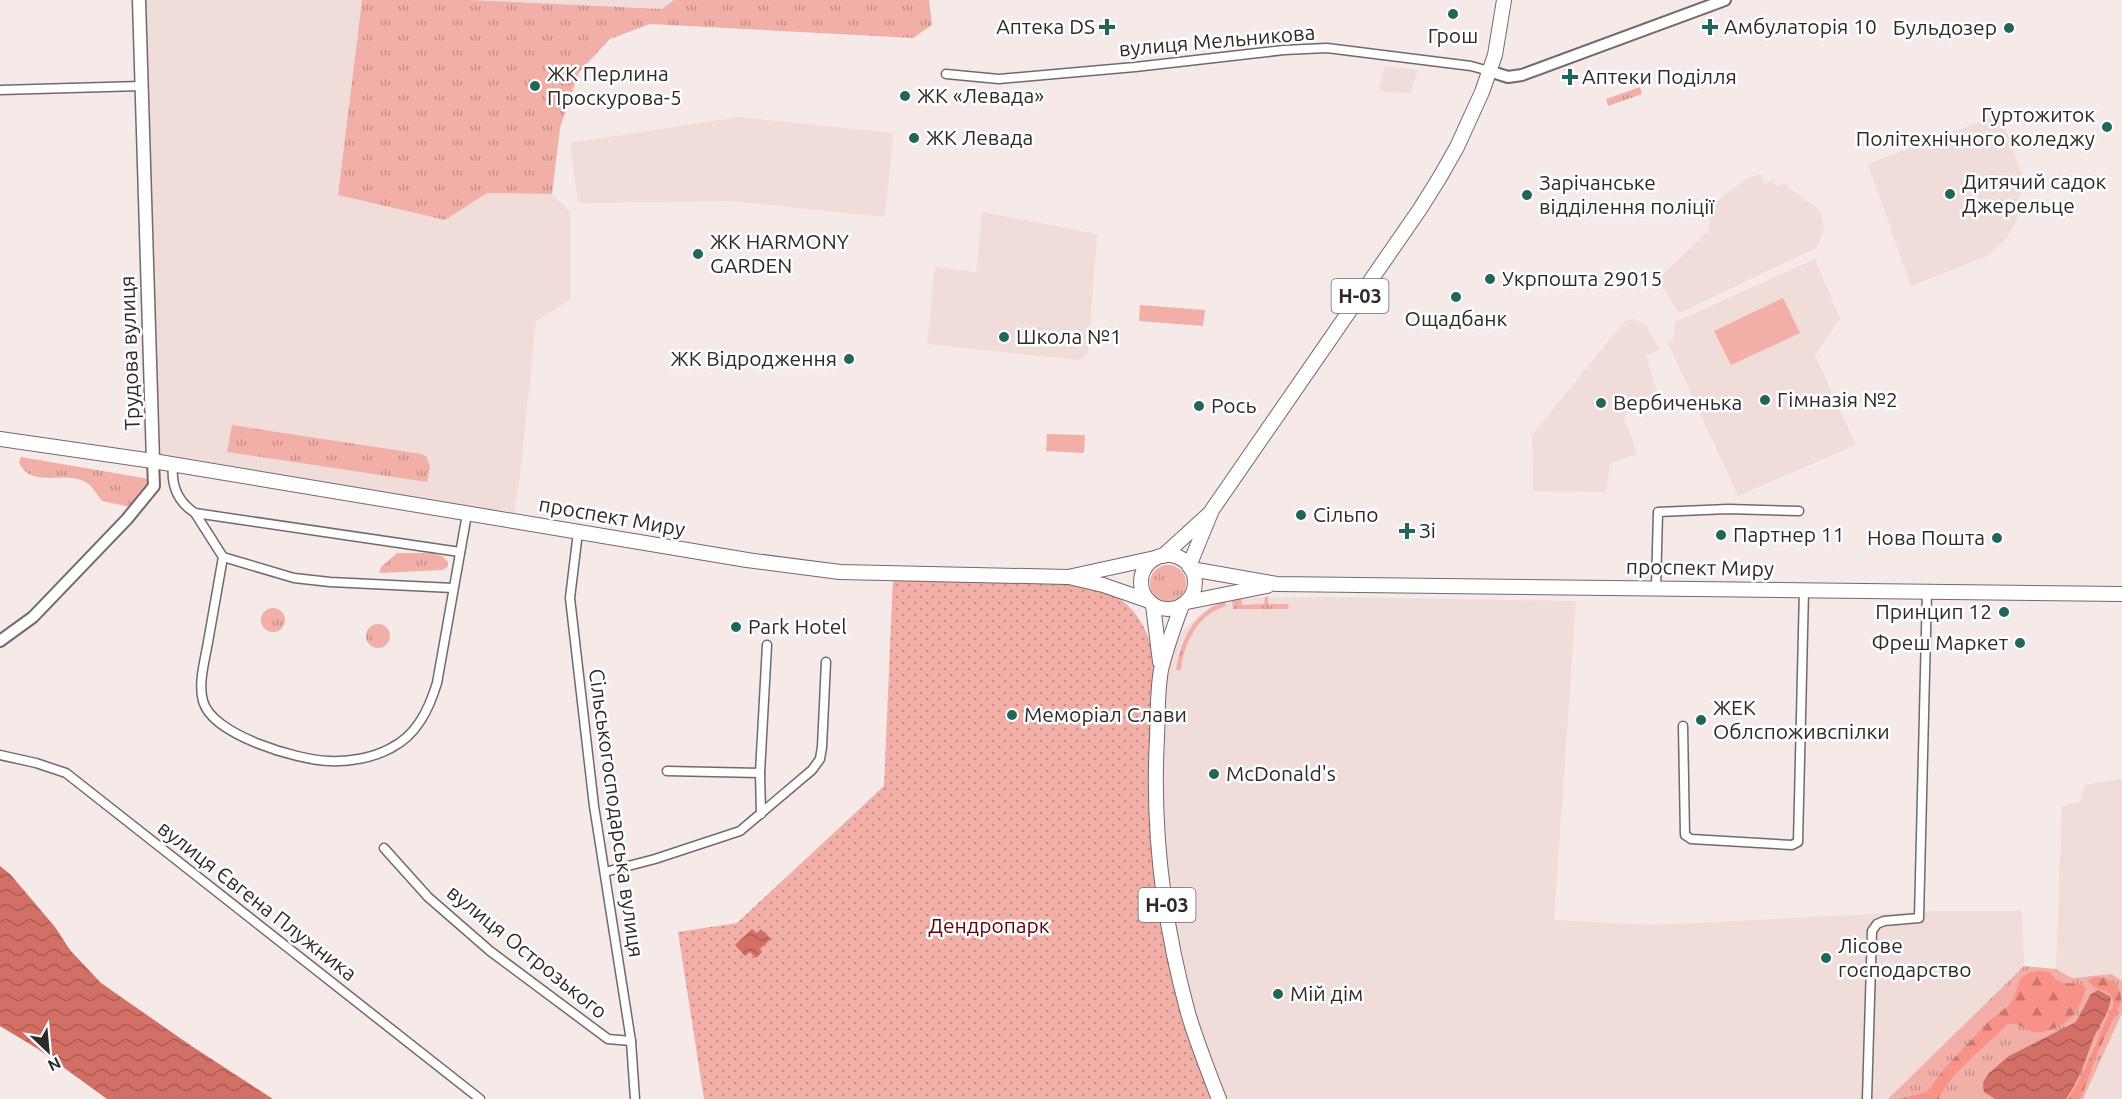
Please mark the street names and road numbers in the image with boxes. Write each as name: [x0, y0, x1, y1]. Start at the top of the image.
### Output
street label: вулиця Мельникова: [1118, 19, 1316, 61]
street label: Трудова вулиця: [114, 275, 144, 431]
road number: Н-03: [1332, 279, 1388, 313]
street label: проспект Миру: [537, 491, 687, 541]
street label: проспект Миру: [1626, 554, 1774, 580]
street label: Сільськогосподарська вулиця: [585, 667, 649, 959]
street label: вулиця Євгена Плужника: [153, 815, 362, 985]
street label: вулиця Острозького: [443, 879, 612, 1023]
road number: Н-03: [1138, 888, 1196, 922]

